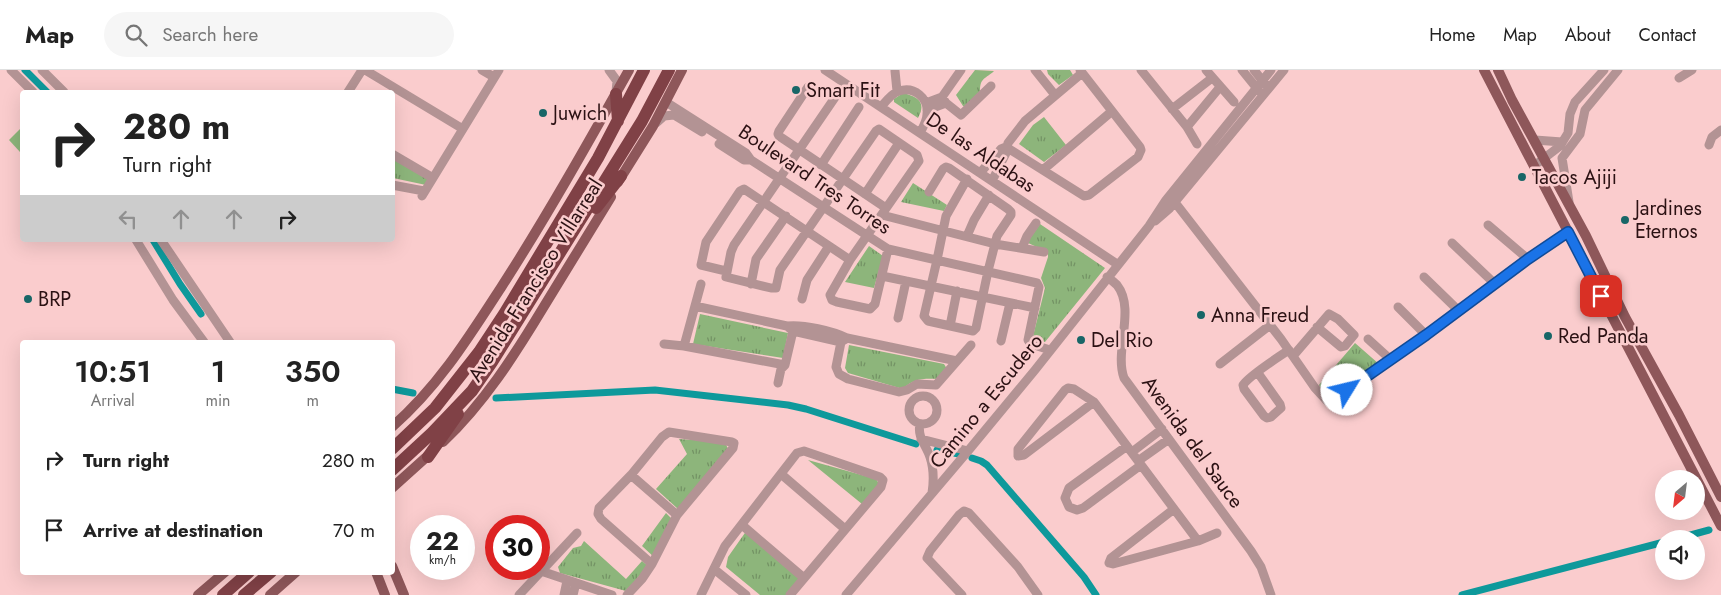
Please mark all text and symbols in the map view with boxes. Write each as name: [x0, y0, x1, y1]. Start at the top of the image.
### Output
search box: [104, 12, 454, 57]
text: Map: [25, 17, 74, 52]
icon: search: [122, 21, 150, 49]
text: Search here: [162, 21, 258, 48]
text: Home: [1429, 22, 1475, 48]
text: Map: [1503, 22, 1537, 48]
text: About: [1565, 22, 1610, 48]
text: Contact: [1638, 22, 1696, 48]
place label: Smart Fit: [806, 76, 880, 105]
marker: Smart Fit: [790, 84, 802, 96]
place label: Juwich: [550, 99, 607, 128]
text: 280 m: [123, 102, 230, 152]
street label: De las Aldabas: [920, 105, 1041, 200]
marker: Juwich: [537, 107, 549, 119]
icon: right: [40, 110, 105, 175]
street label: Boulevard Tres Torres: [733, 117, 897, 241]
text: Turn right: [123, 148, 211, 180]
place label: Tacos Ajiji: [1532, 163, 1617, 192]
marker: Tacos Ajiji: [1516, 171, 1528, 183]
street label: Avenida Francisco Villarreal: [461, 173, 610, 387]
place label: Jardines Eternos: [1632, 194, 1702, 246]
icon: left: [114, 205, 142, 233]
icon: ahead: [167, 205, 195, 233]
icon: ahead: [220, 205, 248, 233]
icon: right: [273, 205, 301, 233]
marker: Jardines Eternos: [1619, 214, 1631, 226]
pin: [1580, 275, 1622, 317]
icon: arrive: [1587, 282, 1615, 310]
place label: BRP: [38, 285, 71, 314]
marker: BRP: [22, 293, 34, 305]
place label: Anna Freud: [1211, 301, 1309, 330]
marker: Anna Freud: [1195, 309, 1207, 321]
place label: Red Panda: [1558, 322, 1648, 351]
place label: Del Rio: [1091, 326, 1153, 355]
street label: Camino a Escudero: [923, 328, 1050, 475]
marker: Red Panda: [1542, 330, 1554, 342]
marker: Del Rio: [1075, 334, 1087, 346]
text: 10:51: [74, 350, 151, 393]
text: 1: [211, 350, 225, 393]
text: 350: [285, 350, 341, 393]
position arrow: [1320, 363, 1372, 415]
street label: Avenida del Sauce: [1135, 370, 1250, 514]
text: Arrival: [91, 389, 135, 412]
text: min: [205, 389, 231, 412]
text: m: [307, 389, 319, 412]
icon: right: [40, 446, 68, 474]
text: Turn right: [83, 447, 169, 474]
text: 280 m: [322, 447, 375, 474]
north arrow: [1655, 470, 1705, 520]
map controls: [1655, 470, 1705, 580]
speed limit sign: 30: [485, 515, 550, 580]
icon: arrive: [40, 516, 68, 544]
text: Arrive at destination: [83, 517, 263, 544]
text: 70 m: [333, 517, 375, 544]
text: 22: [426, 523, 459, 559]
button: sound: [1655, 530, 1705, 580]
text: km/h: [429, 551, 456, 569]

